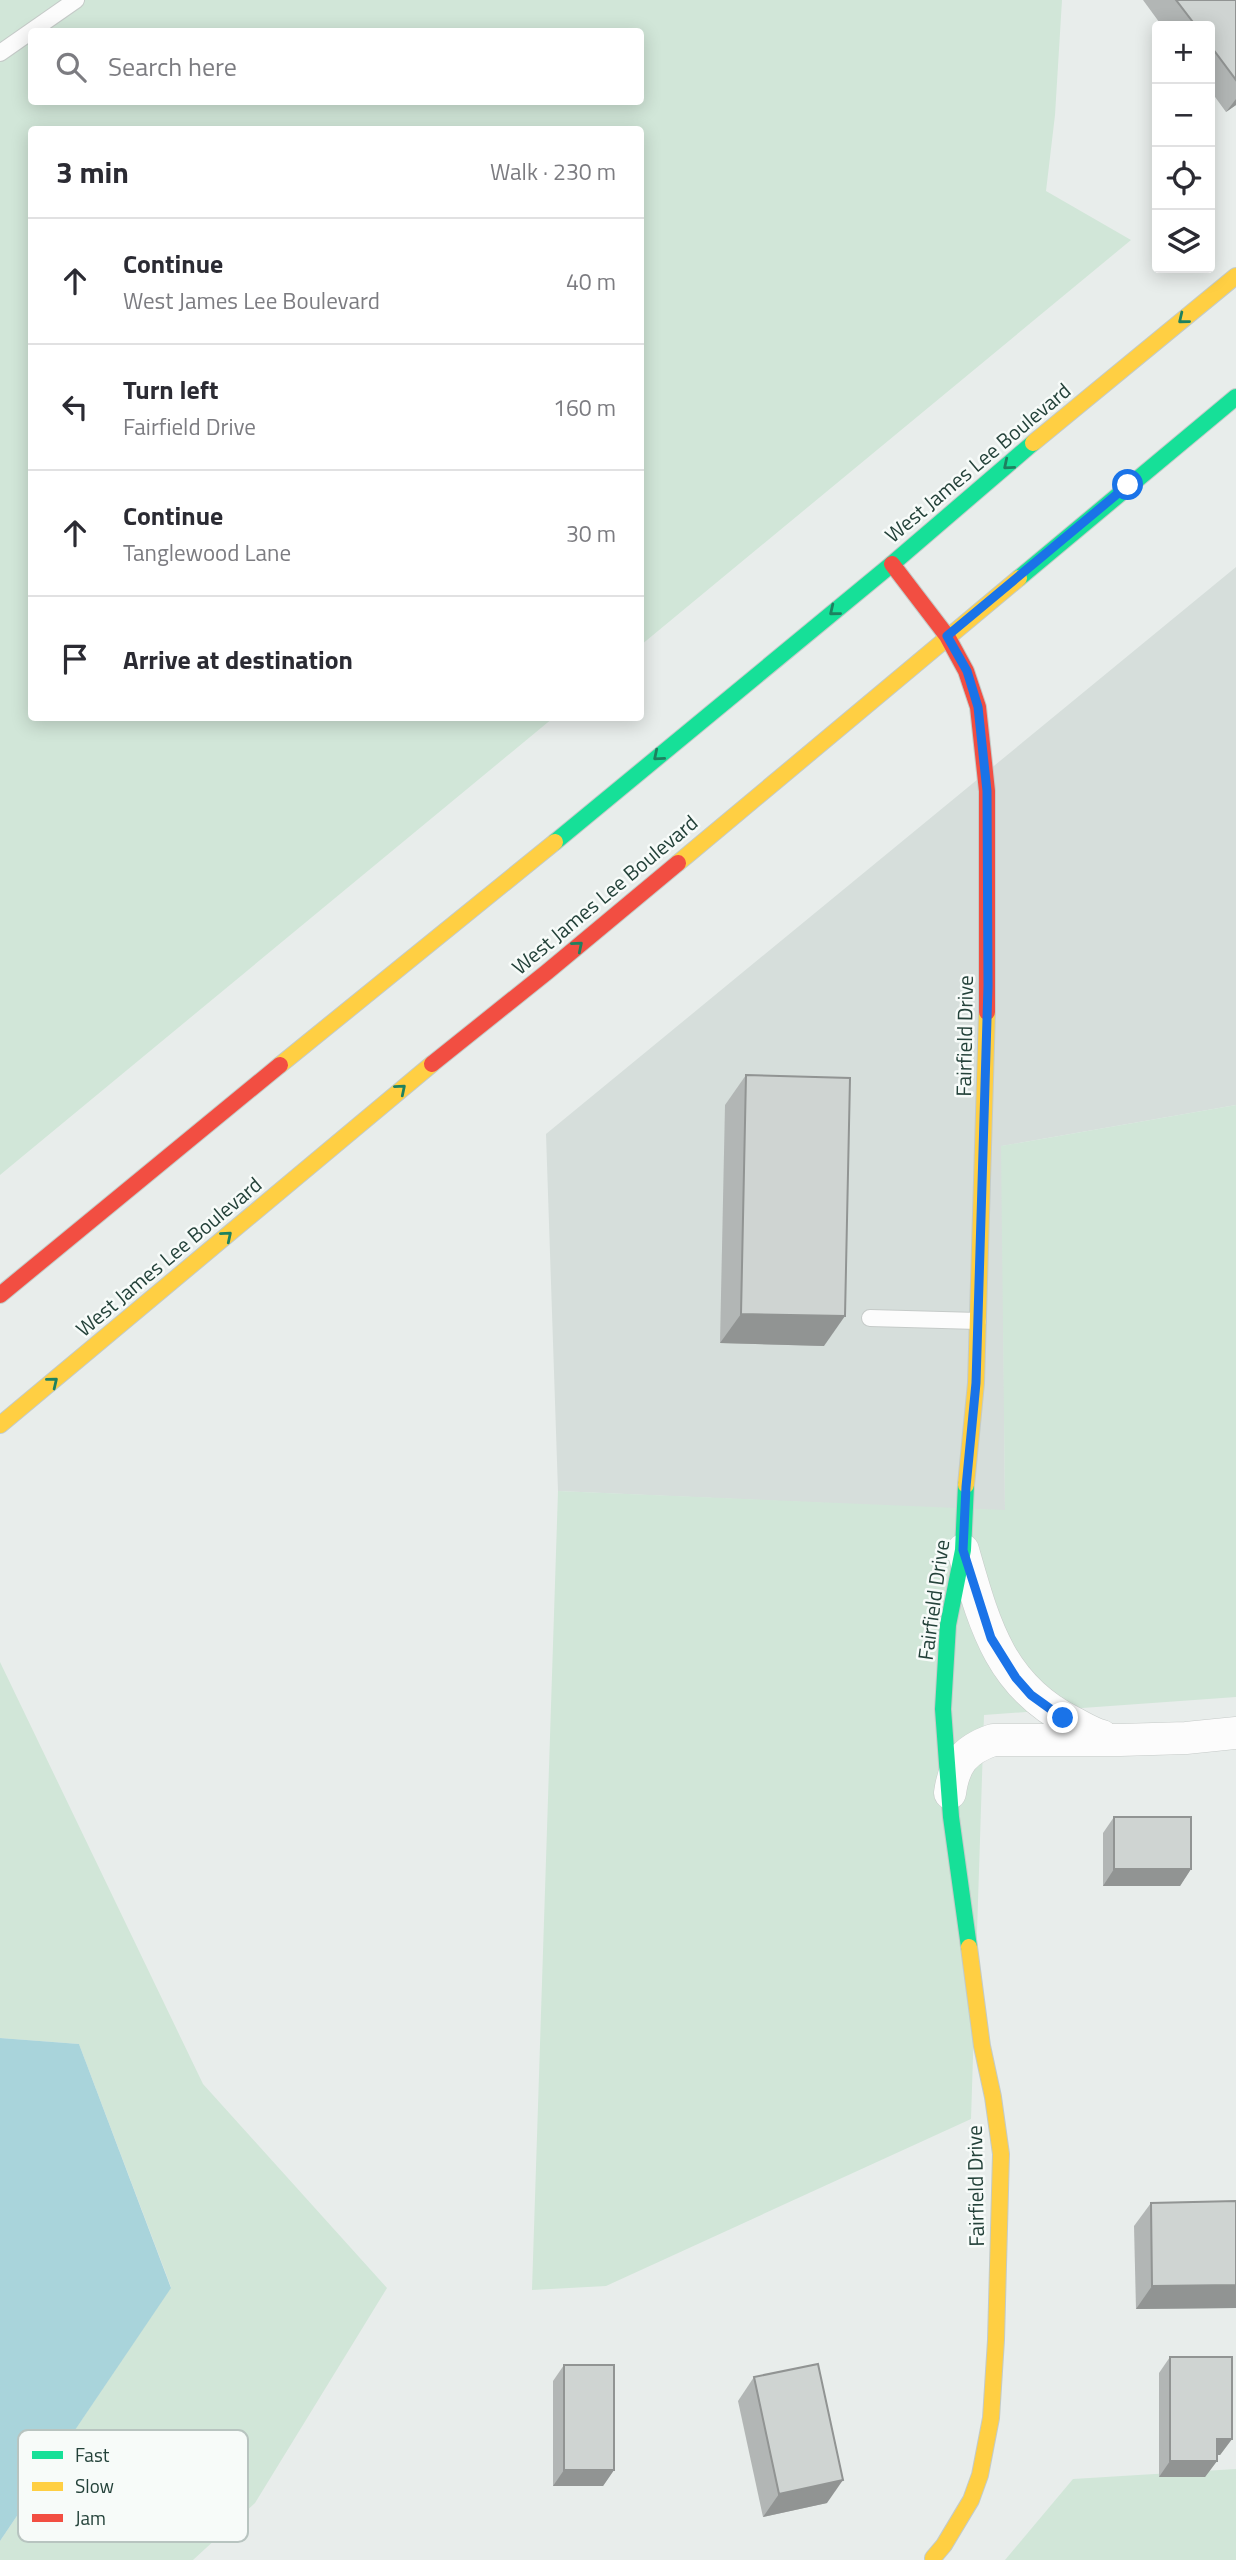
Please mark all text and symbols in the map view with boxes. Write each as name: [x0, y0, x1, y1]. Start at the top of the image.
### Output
map controls: [1152, 21, 1215, 273]
button: +: [1152, 21, 1215, 84]
search box: [28, 28, 644, 105]
text: Search here: [108, 47, 237, 86]
icon: search: [52, 48, 90, 86]
button: −: [1152, 84, 1215, 147]
button: locate: [1152, 147, 1215, 210]
text: 3 min: [56, 149, 129, 195]
text: Walk · 230 m: [490, 154, 616, 189]
button: layers: [1152, 210, 1215, 273]
text: Continue: [123, 244, 223, 283]
icon: ahead: [56, 262, 94, 300]
text: 40 m: [566, 264, 616, 299]
text: West James Lee Boulevard: [123, 283, 380, 318]
one-way arrow: [1178, 311, 1190, 324]
text: Turn left: [123, 370, 218, 409]
street label: West James Lee Boulevard: [877, 375, 1077, 550]
icon: left: [56, 388, 94, 426]
text: 160 m: [553, 390, 616, 425]
text: Fairfield Drive: [123, 409, 256, 444]
one-way arrow: [1004, 457, 1017, 469]
route start: [1112, 469, 1143, 500]
text: Continue: [123, 496, 223, 535]
icon: ahead: [56, 514, 94, 552]
text: 30 m: [566, 516, 616, 551]
text: Tanglewood Lane: [123, 535, 291, 570]
one-way arrow: [830, 603, 842, 616]
icon: arrive: [56, 640, 94, 678]
text: Arrive at destination: [123, 640, 353, 679]
one-way arrow: [654, 748, 667, 760]
street label: West James Lee Boulevard: [504, 807, 704, 982]
one-way arrow: [570, 941, 582, 954]
street label: Fairfield Drive: [947, 975, 981, 1097]
one-way arrow: [393, 1085, 406, 1097]
street label: West James Lee Boulevard: [68, 1169, 268, 1344]
one-way arrow: [219, 1232, 232, 1244]
one-way arrow: [45, 1377, 57, 1390]
street label: Fairfield Drive: [909, 1538, 957, 1662]
route end: [1047, 1702, 1078, 1733]
street label: Fairfield Drive: [958, 2125, 992, 2247]
legend: [18, 2430, 248, 2542]
text: Fast: [75, 2440, 110, 2469]
text: Slow: [75, 2471, 114, 2500]
text: Jam: [75, 2503, 106, 2532]

